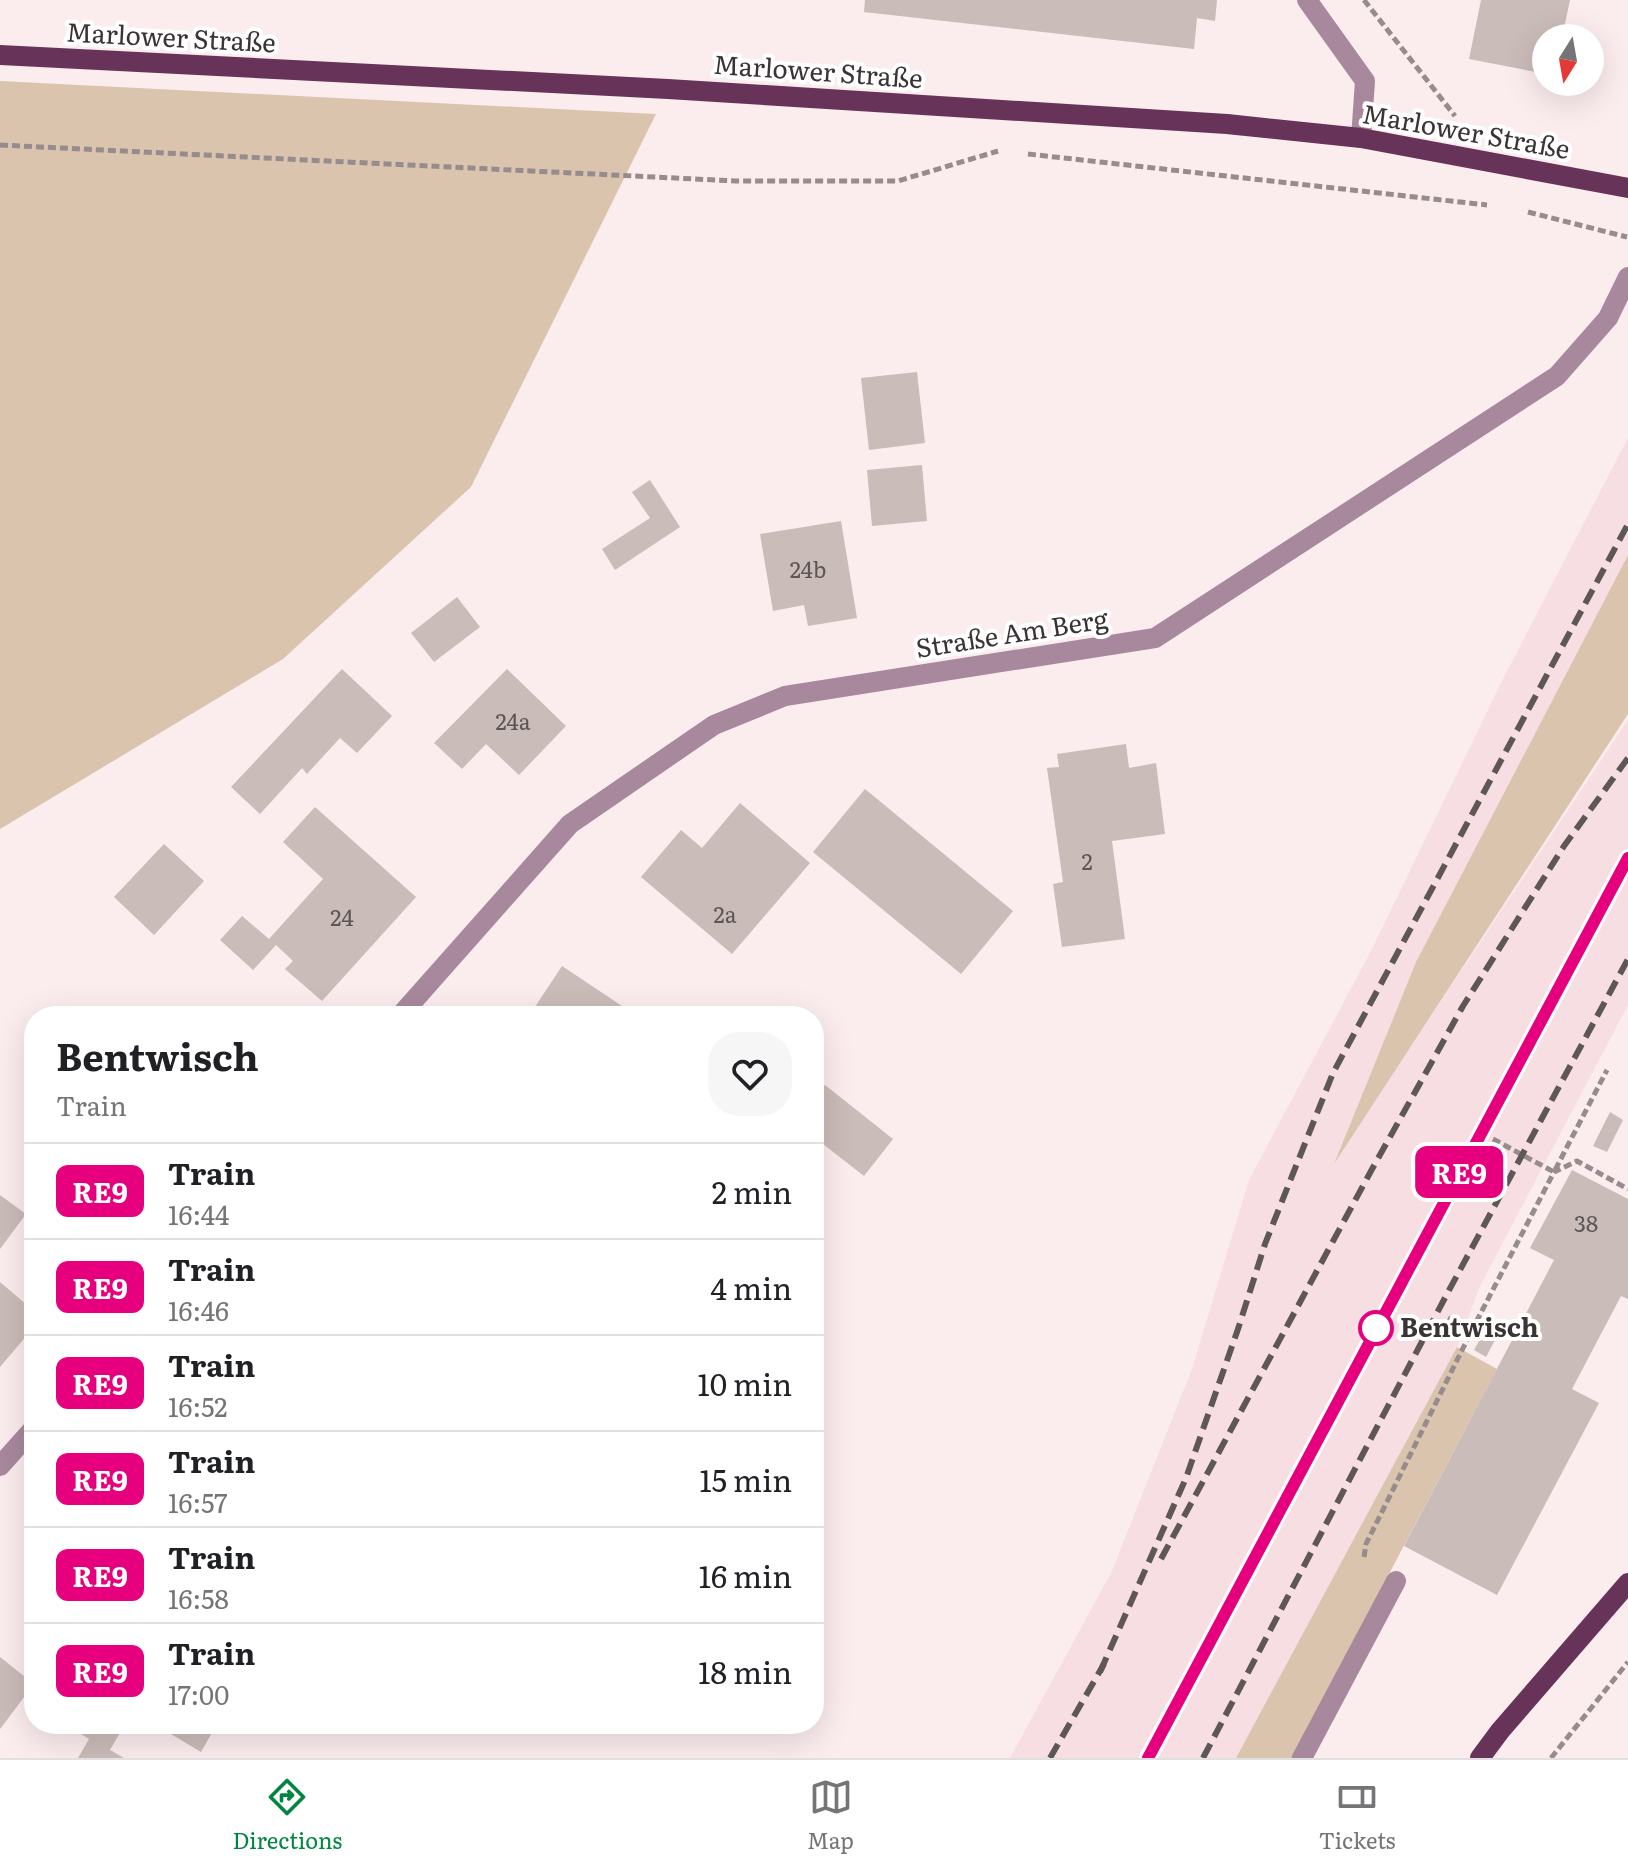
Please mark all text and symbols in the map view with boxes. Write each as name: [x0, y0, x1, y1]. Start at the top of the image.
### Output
street label: Marlower Straße: [65, 11, 277, 60]
north arrow: [1532, 24, 1604, 96]
map controls: [1532, 24, 1604, 96]
street label: Marlower Straße: [712, 43, 924, 96]
street label: Marlower Straße: [1360, 92, 1573, 167]
house number: 24b: [790, 552, 826, 585]
street label: Straße Am Berg: [913, 597, 1111, 666]
house number: 24a: [495, 704, 531, 737]
house number: 2: [1081, 844, 1093, 877]
house number: 2a: [713, 897, 737, 930]
house number: 24: [330, 900, 354, 933]
text: Bentwisch: [56, 1026, 259, 1083]
button: heart: [708, 1032, 792, 1116]
text: Train: [56, 1085, 127, 1124]
line badge: RE9: [1413, 1146, 1505, 1198]
text: Train: [168, 1150, 255, 1194]
text: RE9: [1431, 1151, 1487, 1193]
text: 2 min: [712, 1169, 792, 1213]
text: RE9: [72, 1170, 128, 1212]
text: 16:44: [168, 1194, 229, 1233]
house number: 38: [1574, 1206, 1598, 1239]
text: Train: [168, 1246, 255, 1290]
text: 4 min: [711, 1265, 792, 1309]
text: RE9: [72, 1266, 128, 1308]
text: 16:46: [168, 1290, 229, 1329]
place label: Bentwisch: [1400, 1306, 1539, 1345]
marker: Bentwisch: [1359, 1311, 1393, 1345]
text: Train: [168, 1342, 255, 1386]
text: 10 min: [698, 1361, 792, 1405]
text: RE9: [72, 1362, 128, 1404]
text: 16:52: [168, 1386, 227, 1425]
text: Train: [168, 1438, 255, 1482]
text: 15 min: [700, 1457, 792, 1501]
text: RE9: [72, 1458, 128, 1500]
text: 16:57: [168, 1482, 227, 1521]
text: Train: [168, 1534, 255, 1578]
text: 16 min: [699, 1553, 792, 1597]
text: RE9: [72, 1554, 128, 1596]
text: 16:58: [168, 1578, 229, 1617]
text: Train: [168, 1630, 255, 1674]
text: 18 min: [698, 1649, 792, 1693]
text: RE9: [72, 1650, 128, 1692]
text: 17:00: [168, 1674, 229, 1713]
tab: Directions: [232, 1775, 342, 1856]
tab: Map: [807, 1775, 854, 1856]
tab: Tickets: [1319, 1775, 1396, 1856]

